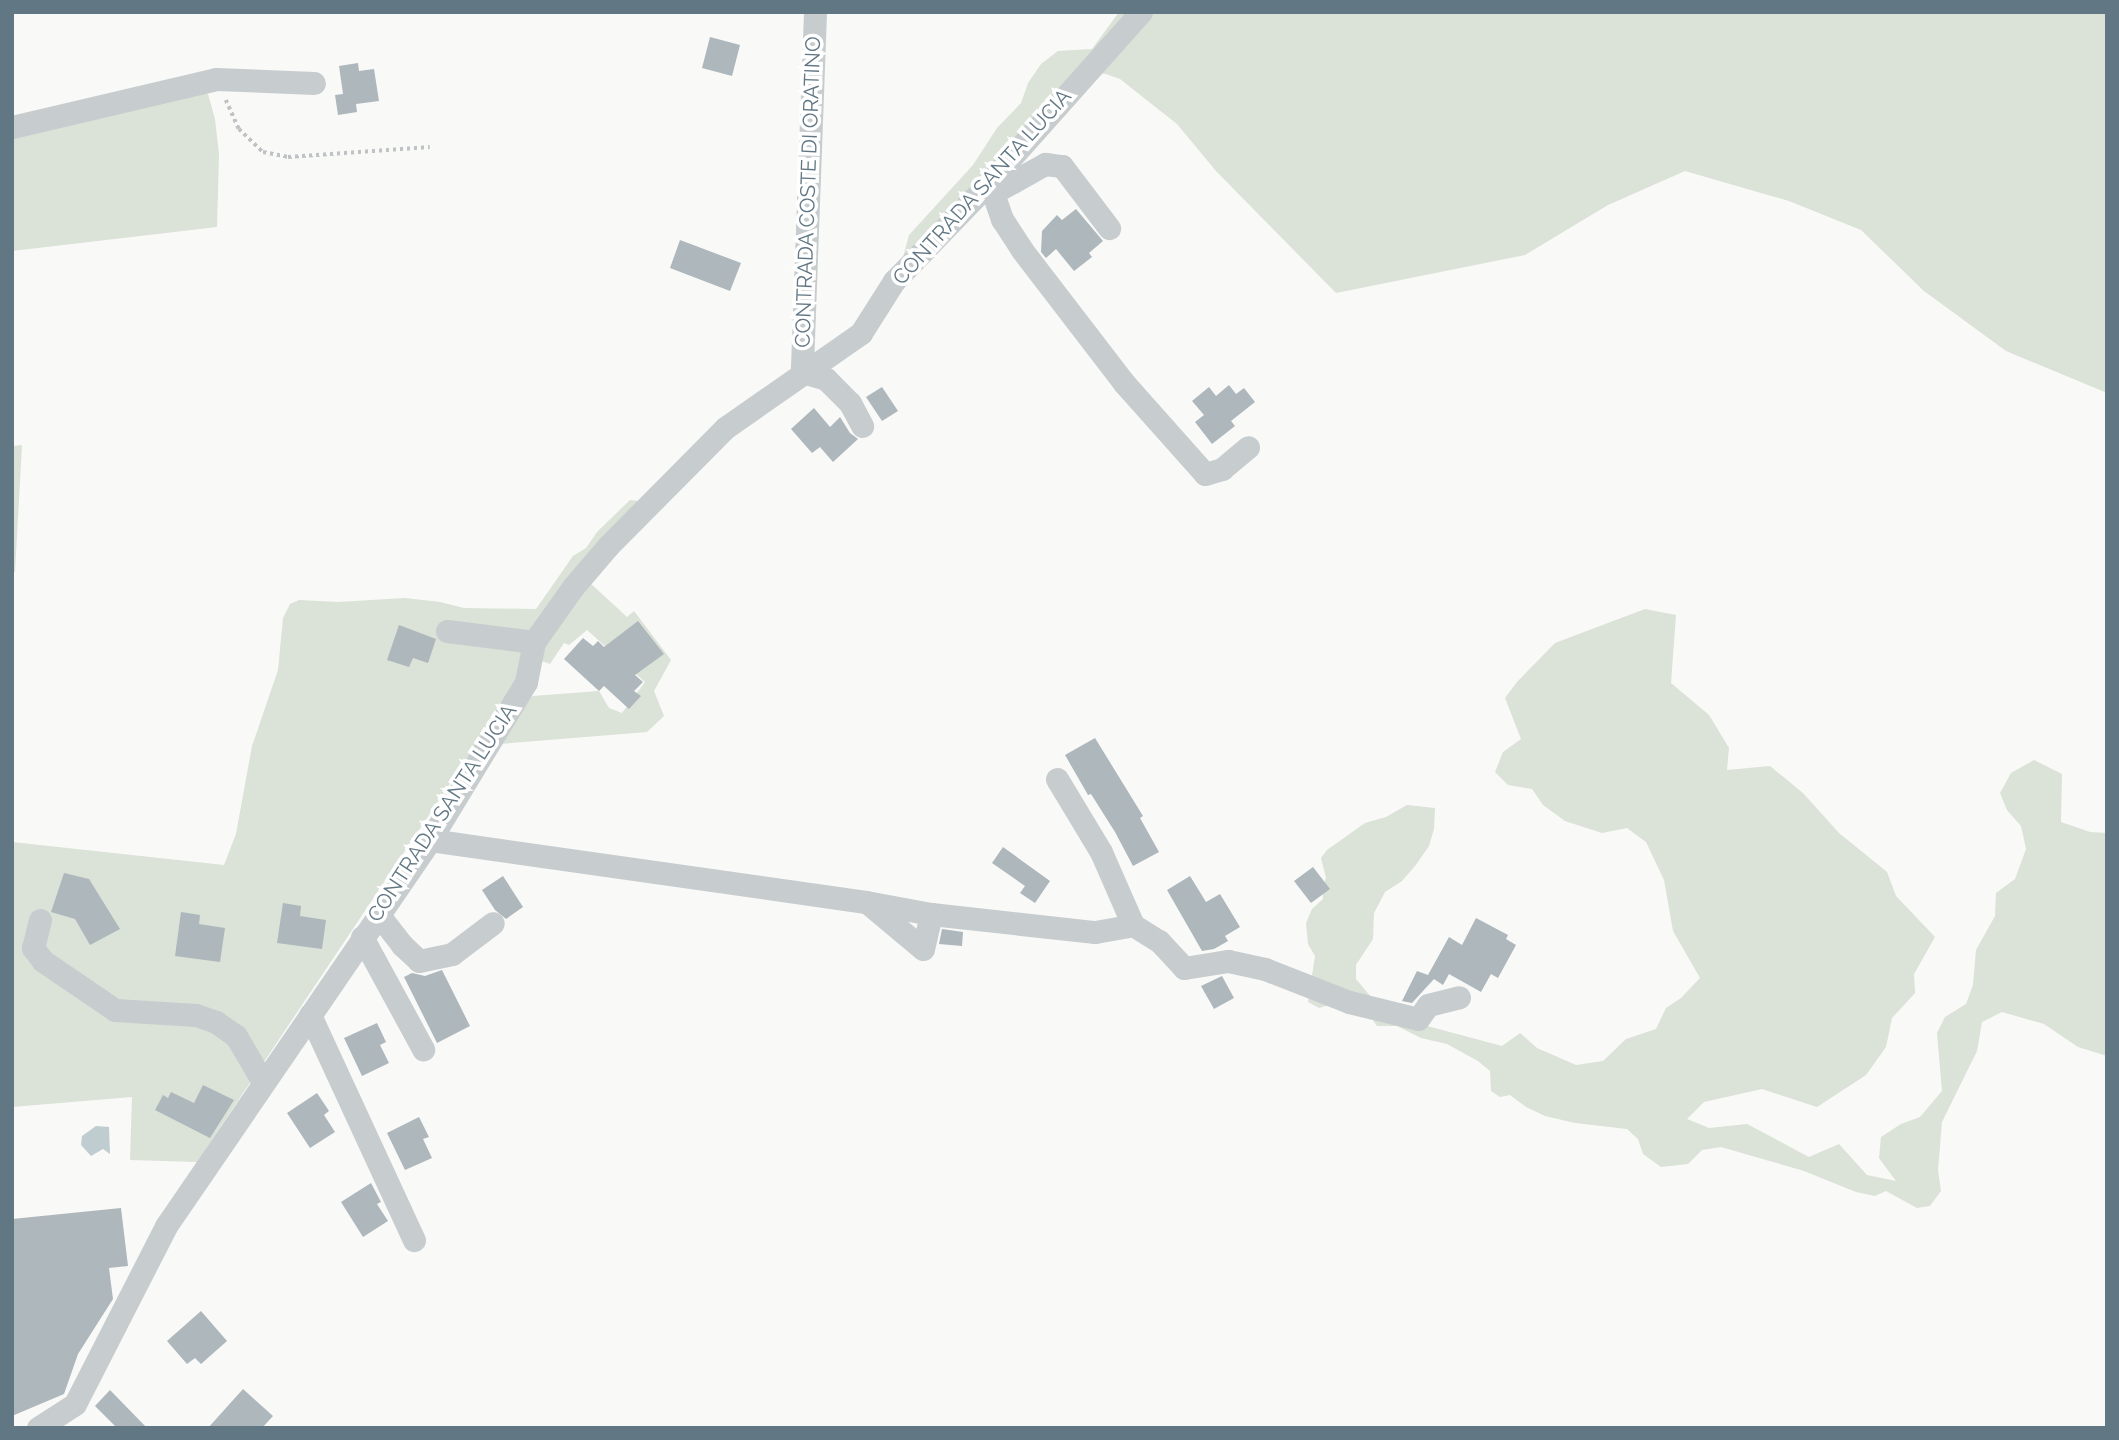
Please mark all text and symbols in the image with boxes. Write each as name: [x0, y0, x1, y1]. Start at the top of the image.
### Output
street label: CONTRADA COSTE DI ORATINO: [790, 35, 826, 349]
street label: CONTRADA SANTA LUCIA: [887, 83, 1077, 291]
street label: CONTRADA SANTA LUCIA: [362, 699, 522, 927]

